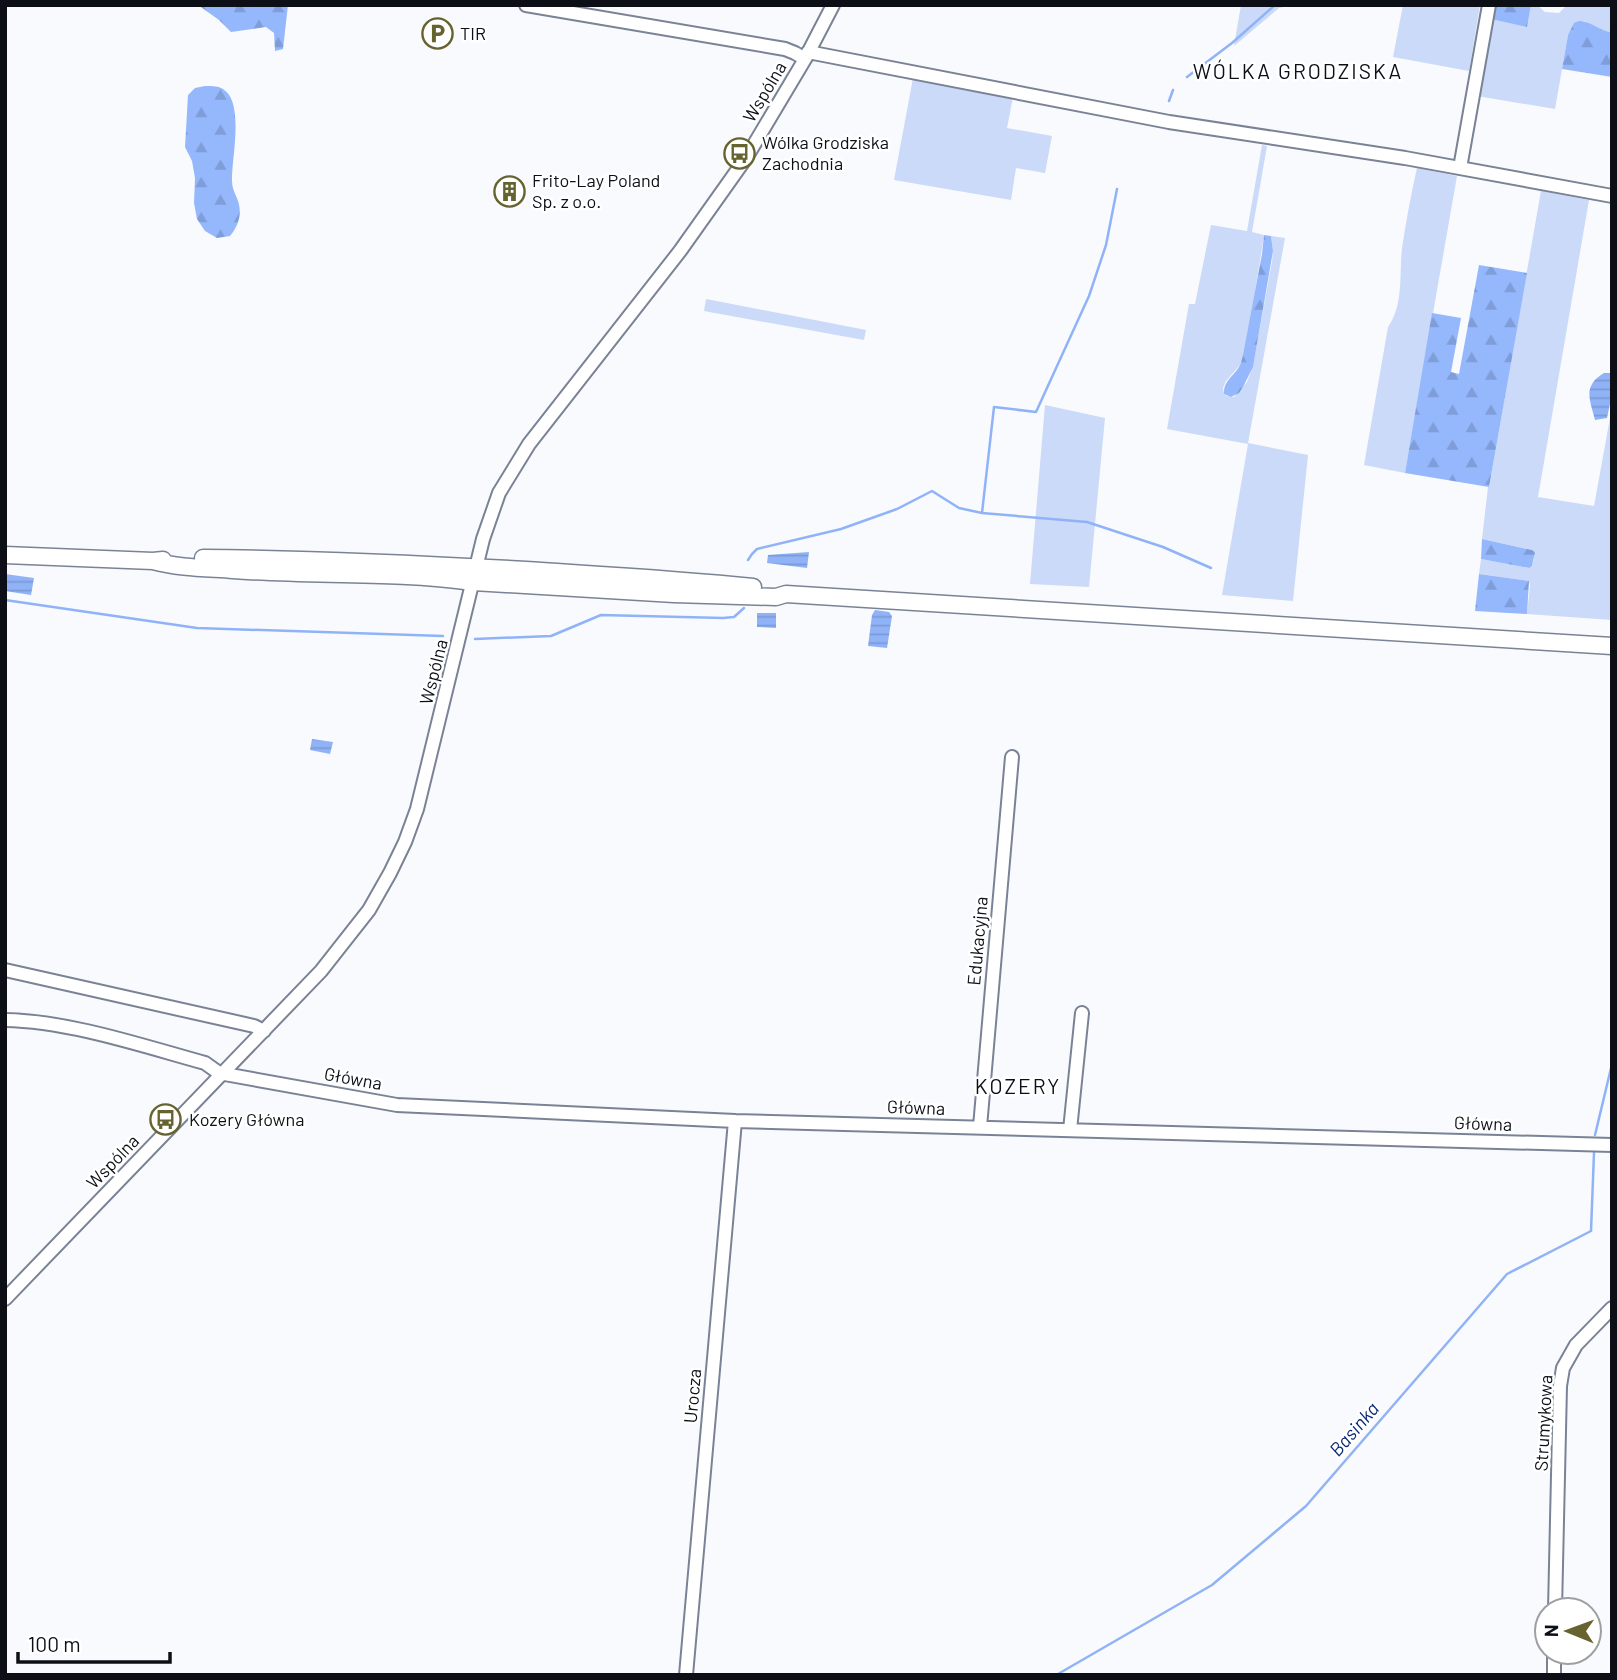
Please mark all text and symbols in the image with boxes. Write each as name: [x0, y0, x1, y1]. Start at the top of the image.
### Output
parking icon: TIR: [420, 17, 454, 51]
place label: TIR: [460, 22, 486, 44]
street label: Wspólna: [738, 57, 791, 126]
district label: WÓLKA GRODZISKA: [1193, 58, 1403, 83]
place label: Wólka Grodziska Zachodnia: [762, 131, 889, 174]
bus stop icon: Wólka Grodziska Zachodnia: [722, 136, 756, 170]
place label: Frito-Lay Poland Sp. z o.o.: [532, 169, 660, 212]
building icon: Frito-Lay Poland Sp. z o.o.: [492, 174, 526, 208]
street label: Wspólna: [414, 637, 452, 707]
street label: Edukacyjna: [962, 895, 992, 986]
street label: Główna: [323, 1062, 384, 1094]
district label: KOZERY: [975, 1073, 1061, 1098]
street label: Główna: [886, 1095, 946, 1119]
bus stop icon: Kozery Główna: [149, 1103, 183, 1137]
place label: Kozery Główna: [189, 1108, 304, 1130]
street label: Główna: [1453, 1111, 1513, 1135]
street label: Wspólna: [81, 1130, 143, 1193]
street label: Urocza: [679, 1368, 705, 1424]
street label: Strumykowa: [1529, 1374, 1557, 1472]
water label: Basinka: [1324, 1397, 1383, 1460]
north arrow: [1533, 1596, 1603, 1666]
scale bar: [18, 1620, 170, 1664]
text: N: [1539, 1624, 1562, 1637]
text: 100 m: [28, 1631, 81, 1656]

